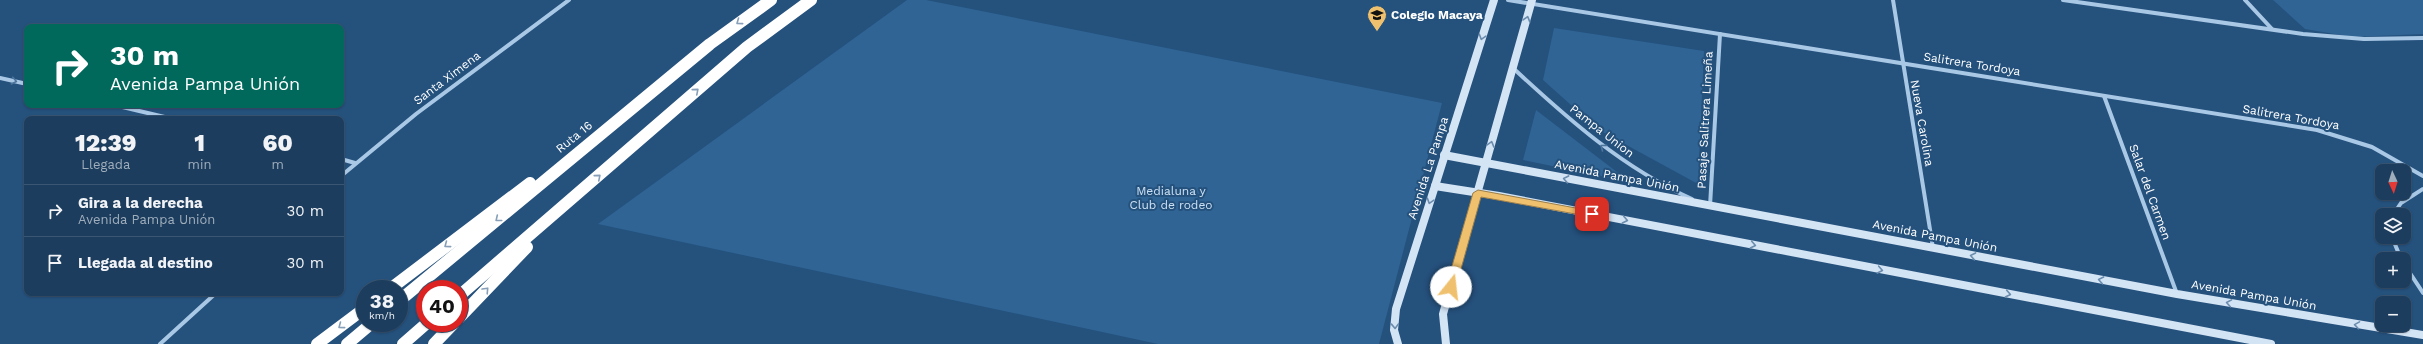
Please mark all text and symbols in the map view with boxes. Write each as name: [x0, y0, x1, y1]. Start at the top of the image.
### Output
school or university icon: Colegio Macaya: [1366, 4, 1388, 32]
place label: Colegio Macaya: [1391, 8, 1483, 22]
one-way arrow: [1522, 16, 1531, 23]
one-way arrow: [737, 17, 744, 24]
one-way arrow: [1478, 33, 1487, 40]
text: 30 m: [110, 39, 179, 72]
icon: right: [44, 40, 96, 92]
street label: Santa Ximena: [411, 48, 483, 108]
street label: Salitrera Tordoya: [1922, 49, 2022, 79]
street label: Pasaje Salitrera Limeña: [1694, 51, 1716, 189]
text: Avenida Pampa Unión: [110, 73, 300, 94]
one-way arrow: [10, 76, 17, 85]
street label: Nueva Carolina: [1908, 79, 1937, 168]
one-way arrow: [692, 89, 699, 96]
street label: Pampa Union: [1567, 102, 1637, 160]
street label: Salitrera Tordoya: [2241, 102, 2341, 132]
street label: Avenida La Pampa: [1405, 115, 1451, 221]
street label: Ruta 16: [553, 118, 595, 156]
text: 12:39: [75, 129, 137, 157]
text: 1: [194, 129, 205, 157]
text: 60: [263, 129, 293, 157]
one-way arrow: [1486, 141, 1495, 148]
street label: Salar del Carmen: [2126, 142, 2174, 242]
one-way arrow: [1600, 145, 1607, 152]
text: Llegada: [81, 157, 130, 172]
text: min: [188, 157, 211, 172]
text: m: [272, 157, 284, 172]
street label: Avenida Pampa Unión: [1553, 157, 1681, 195]
north arrow: [2375, 164, 2411, 200]
map controls: [2375, 164, 2411, 332]
one-way arrow: [594, 174, 601, 181]
one-way arrow: [1563, 175, 1569, 183]
park label: Medialuna y Club de rodeo: [1129, 184, 1213, 212]
text: Gira a la derecha: [78, 194, 203, 212]
pin: [1575, 197, 1609, 231]
one-way arrow: [1426, 198, 1435, 205]
icon: right: [44, 200, 66, 222]
text: 30 m: [287, 202, 324, 220]
icon: arrive: [1581, 203, 1603, 225]
button: layers: [2375, 208, 2411, 244]
text: Avenida Pampa Unión: [78, 212, 215, 227]
one-way arrow: [496, 215, 503, 222]
one-way arrow: [1622, 216, 1628, 224]
street label: Avenida Pampa Unión: [1871, 217, 1999, 255]
one-way arrow: [1750, 240, 1756, 249]
one-way arrow: [445, 241, 452, 248]
icon: arrive: [44, 252, 66, 274]
one-way arrow: [1970, 252, 1976, 261]
button: +: [2375, 252, 2411, 288]
text: Llegada al destino: [78, 254, 213, 272]
text: 30 m: [287, 254, 324, 272]
one-way arrow: [1877, 265, 1884, 273]
position arrow: [1430, 266, 1472, 308]
one-way arrow: [2098, 276, 2104, 285]
street label: Avenida Pampa Unión: [2190, 277, 2318, 313]
speed limit sign: 40: [416, 280, 468, 332]
one-way arrow: [481, 287, 489, 295]
text: 38: [370, 289, 394, 313]
one-way arrow: [2005, 289, 2011, 298]
button: −: [2375, 296, 2411, 332]
one-way arrow: [2226, 299, 2232, 308]
text: km/h: [369, 310, 395, 321]
one-way arrow: [338, 321, 345, 329]
one-way arrow: [2354, 321, 2360, 330]
one-way arrow: [1390, 323, 1399, 329]

